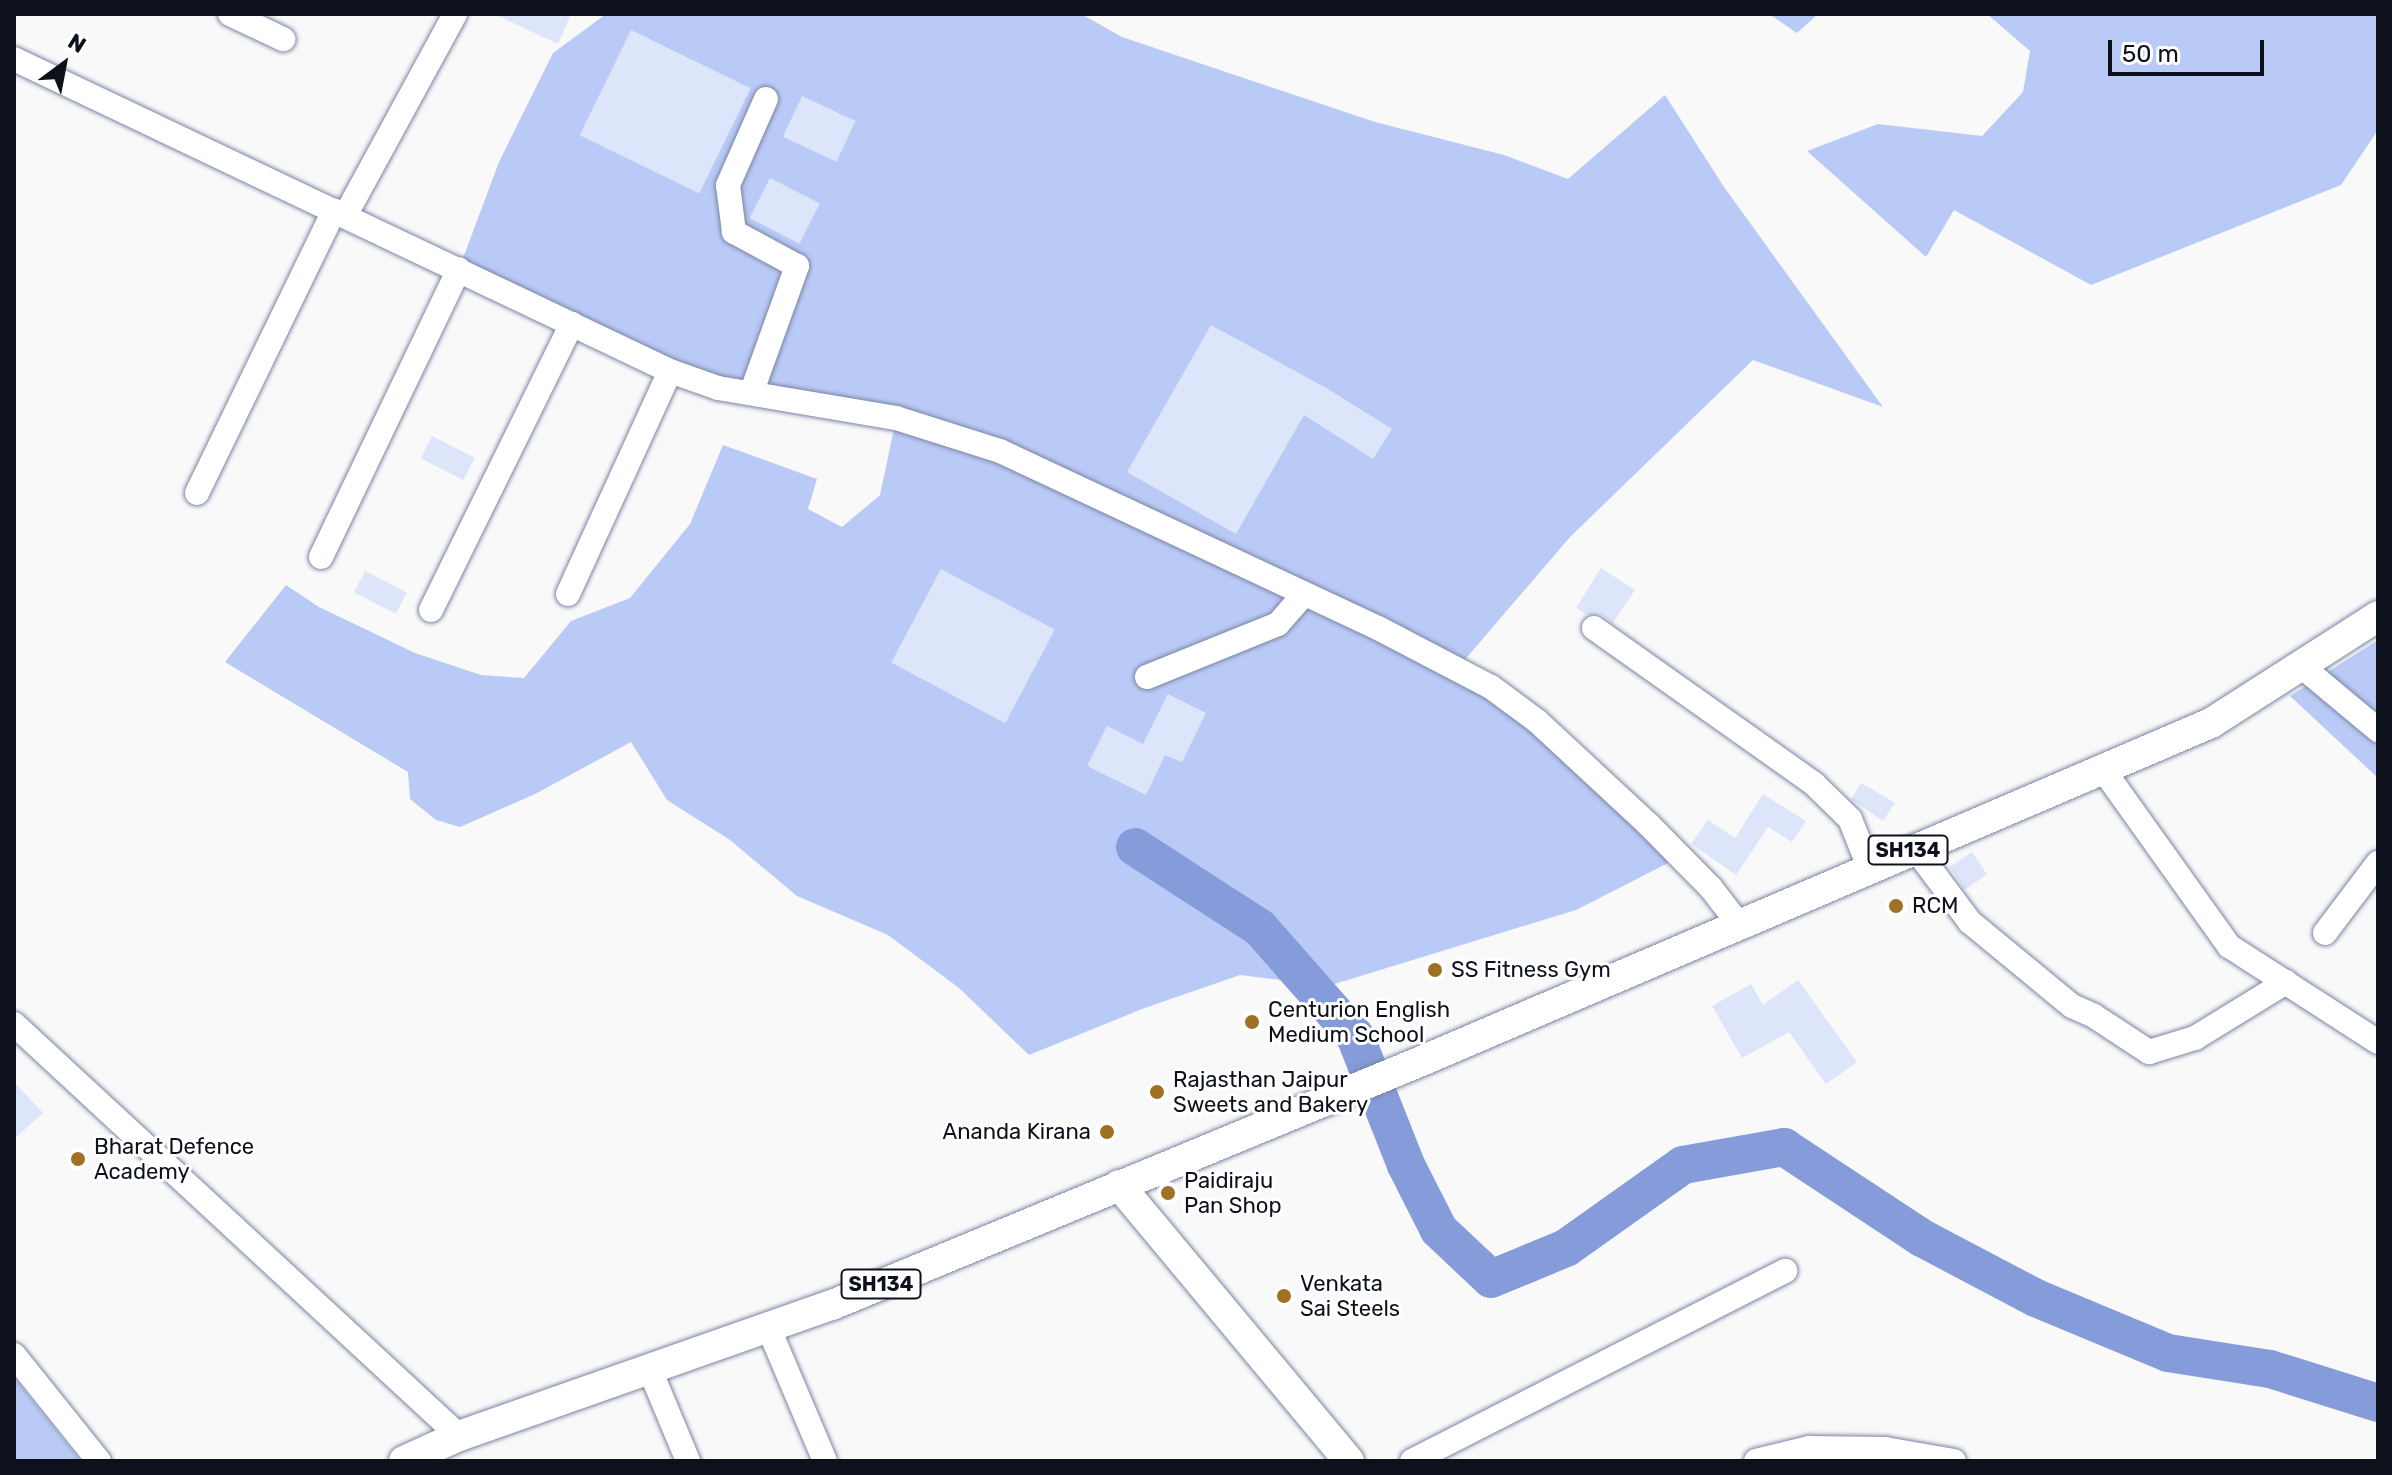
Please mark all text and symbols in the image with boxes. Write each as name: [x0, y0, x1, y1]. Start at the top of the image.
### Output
north arrow: [24, 24, 104, 104]
scale bar: [2112, 24, 2268, 74]
text: N: [63, 28, 91, 59]
text: 50 m: [2122, 40, 2179, 68]
road number: SH134: [1866, 834, 1950, 866]
place label: RCM: [1912, 893, 1959, 919]
marker: RCM: [1887, 897, 1905, 915]
place label: SS Fitness Gym: [1451, 957, 1611, 983]
marker: SS Fitness Gym: [1426, 961, 1444, 979]
place label: Centurion English Medium School: [1268, 996, 1450, 1048]
marker: Centurion English Medium School: [1243, 1013, 1261, 1031]
place label: Rajasthan Jaipur Sweets and Bakery: [1173, 1066, 1368, 1118]
marker: Rajasthan Jaipur Sweets and Bakery: [1148, 1083, 1166, 1101]
place label: Ananda Kirana: [942, 1119, 1091, 1145]
marker: Ananda Kirana: [1098, 1123, 1116, 1141]
place label: Bharat Defence Academy: [94, 1133, 254, 1184]
marker: Bharat Defence Academy: [69, 1150, 87, 1168]
place label: Paidiraju Pan Shop: [1184, 1167, 1282, 1218]
marker: Paidiraju Pan Shop: [1159, 1184, 1177, 1202]
road number: SH134: [839, 1268, 923, 1300]
place label: Venkata Sai Steels: [1300, 1270, 1400, 1322]
marker: Venkata Sai Steels: [1275, 1287, 1293, 1305]

